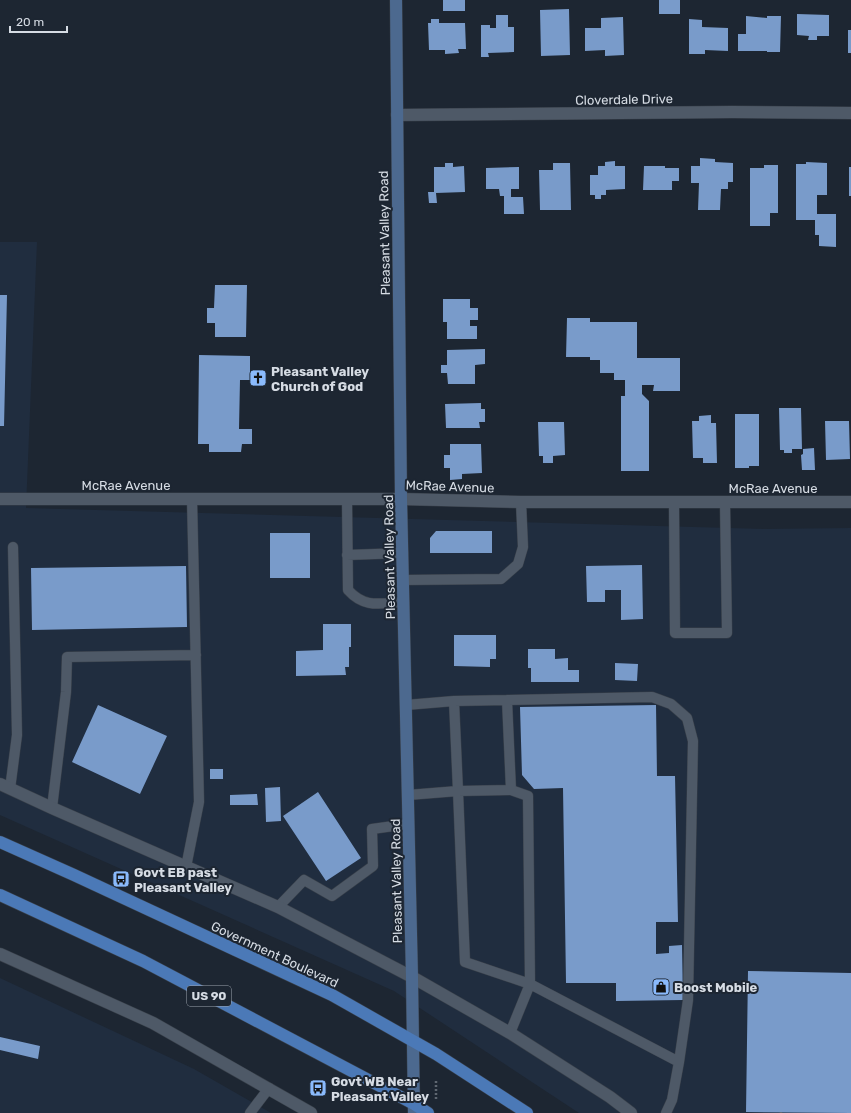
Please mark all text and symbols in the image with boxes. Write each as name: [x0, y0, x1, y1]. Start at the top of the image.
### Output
scale bar: [10, 8, 67, 34]
text: 20 m: [16, 15, 44, 29]
street label: Cloverdale Drive: [575, 91, 673, 108]
street label: Pleasant Valley Road: [376, 171, 393, 295]
place label: Pleasant Valley Church of God: [271, 364, 369, 394]
church icon: Pleasant Valley Church of God: [248, 368, 268, 388]
street label: McRae Avenue: [405, 477, 495, 496]
street label: McRae Avenue: [82, 478, 170, 493]
street label: McRae Avenue: [729, 481, 817, 496]
street label: Pleasant Valley Road: [381, 495, 398, 619]
street label: Pleasant Valley Road: [388, 819, 405, 943]
place label: Govt EB past Pleasant Valley: [134, 865, 232, 895]
bus stop icon: Govt EB past Pleasant Valley: [111, 869, 131, 889]
street label: Government Boulevard: [209, 918, 341, 991]
shop icon: Boost Mobile: [651, 977, 671, 997]
place label: Boost Mobile: [674, 980, 757, 995]
road number: US 90: [187, 986, 231, 1006]
place label: Govt WB Near Pleasant Valley: [331, 1074, 429, 1104]
bus stop icon: Govt WB Near Pleasant Valley: [308, 1078, 328, 1098]

